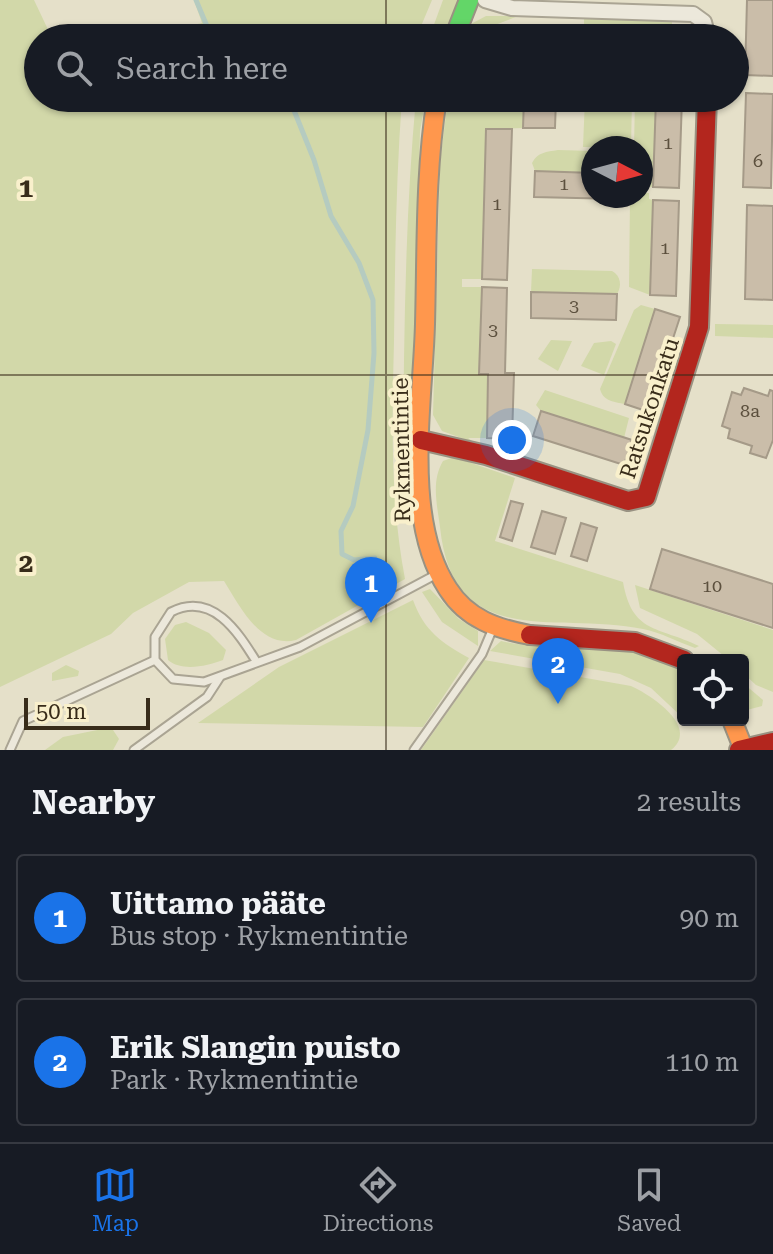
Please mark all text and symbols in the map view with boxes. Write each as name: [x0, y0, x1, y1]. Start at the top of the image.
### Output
search box: [24, 24, 749, 112]
icon: search: [52, 46, 96, 90]
text: Search here: [116, 51, 288, 86]
house number: 1: [663, 132, 673, 153]
north arrow: [581, 136, 653, 208]
house number: 6: [753, 150, 763, 171]
text: 1: [19, 173, 33, 203]
house number: 1: [559, 173, 569, 194]
house number: 1: [492, 193, 502, 214]
house number: 1: [660, 237, 670, 258]
house number: 3: [569, 295, 579, 316]
house number: 3: [488, 319, 498, 340]
street label: Ratsukonkatu: [615, 334, 684, 482]
street label: Rykmentintie: [388, 377, 415, 523]
house number: 8a: [740, 400, 760, 421]
your location: [492, 420, 532, 460]
text: 2: [19, 548, 33, 578]
pin: 1: [345, 557, 397, 623]
house number: 10: [702, 575, 722, 596]
pin: 2: [532, 638, 584, 704]
map controls: [677, 654, 749, 726]
button: locate: [677, 654, 749, 726]
scale bar: [24, 694, 150, 730]
text: 50 m: [36, 699, 86, 724]
text: Nearby: [32, 782, 155, 822]
text: 2 results: [637, 787, 741, 817]
text: Uittamo pääte: [110, 886, 326, 921]
text: 1: [53, 903, 67, 933]
text: 90 m: [680, 903, 739, 933]
text: Bus stop · Rykmentintie: [110, 921, 408, 951]
text: Erik Slangin puisto: [110, 1030, 401, 1065]
text: 2: [53, 1047, 67, 1077]
text: 110 m: [665, 1047, 739, 1077]
text: Park · Rykmentintie: [110, 1065, 358, 1095]
tab: Map: [92, 1163, 139, 1236]
tab: Directions: [323, 1163, 434, 1236]
tab: Saved: [617, 1163, 681, 1236]

